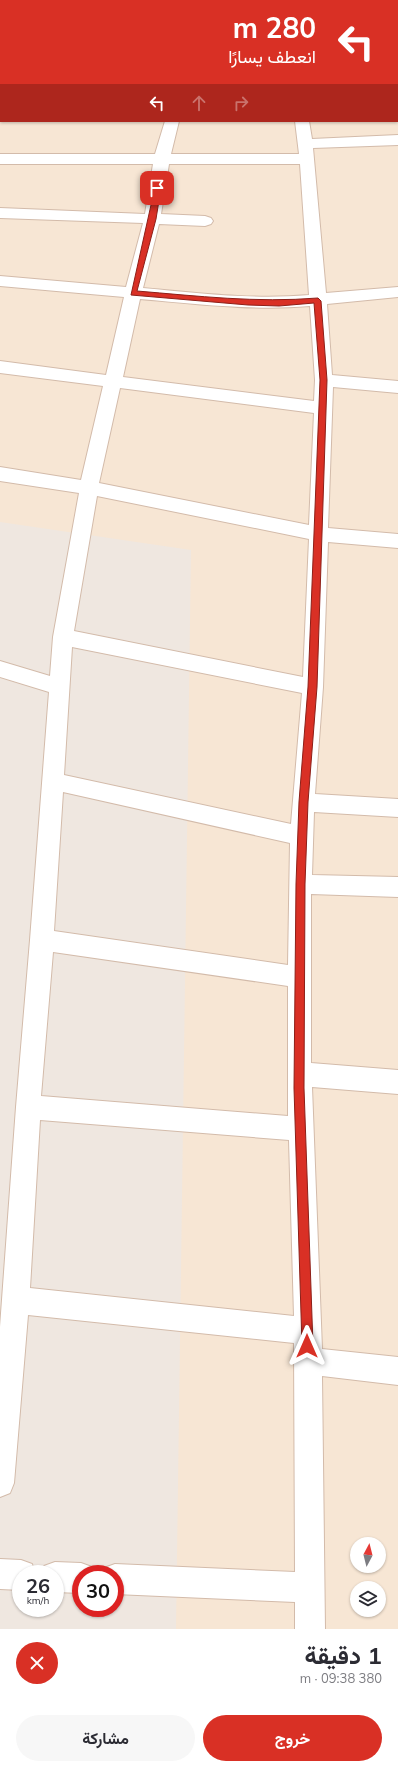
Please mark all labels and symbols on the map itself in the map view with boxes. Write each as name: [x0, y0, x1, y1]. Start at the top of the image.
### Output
pin: [140, 171, 174, 205]
position arrow: [286, 1325, 328, 1367]
north arrow: [350, 1537, 386, 1573]
speed limit sign: 30: [72, 1565, 124, 1617]

